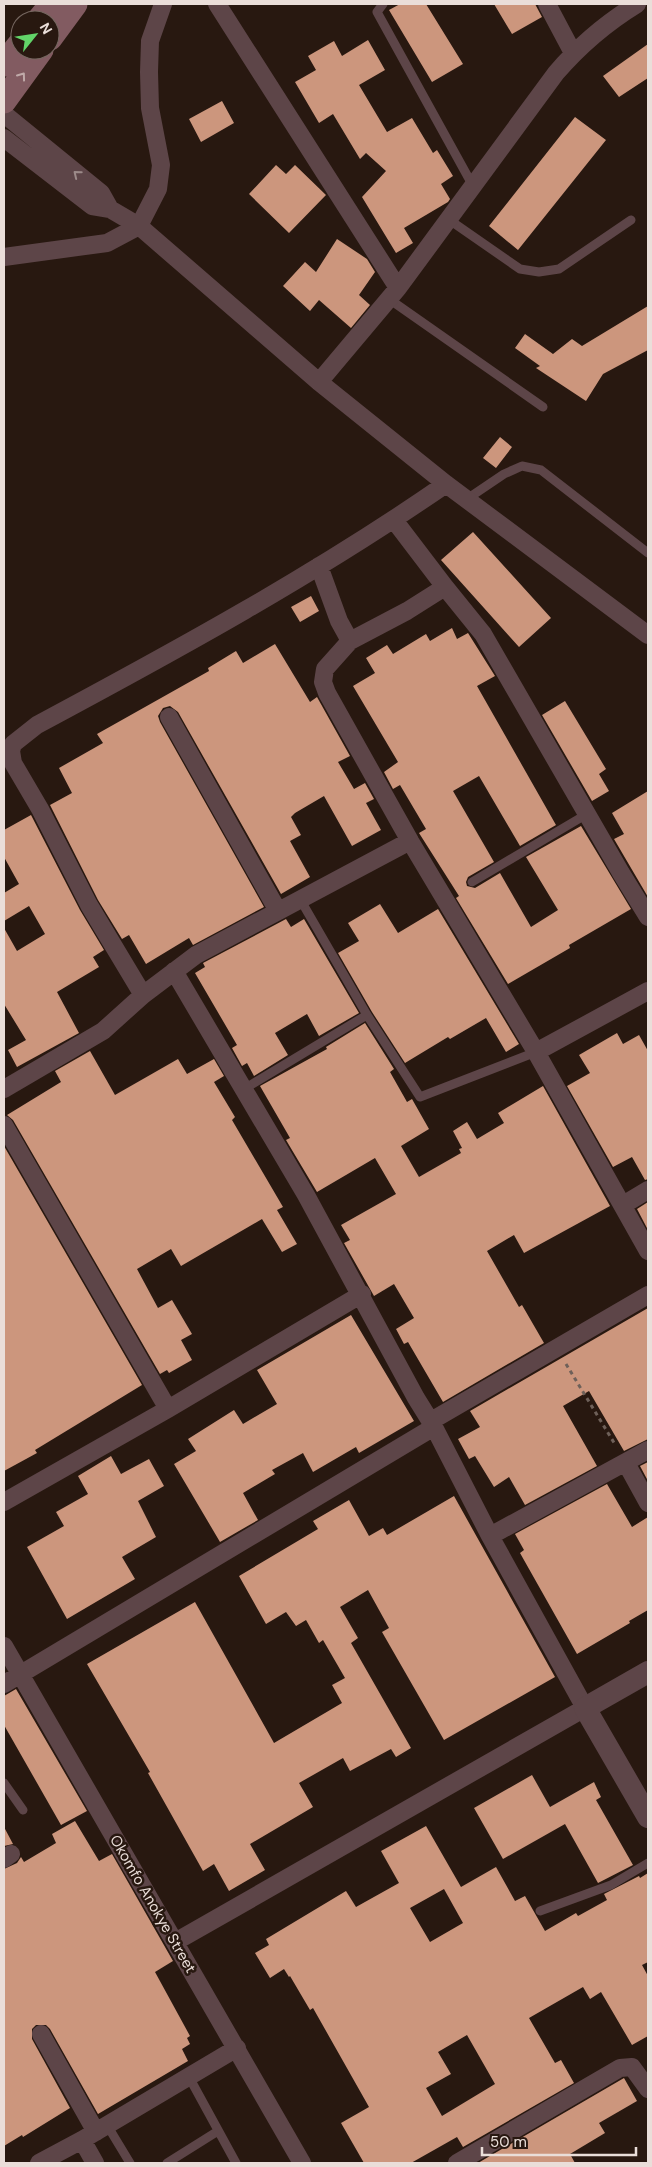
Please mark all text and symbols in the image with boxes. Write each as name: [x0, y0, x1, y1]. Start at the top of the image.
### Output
north arrow: [10, 10, 60, 60]
text: N: [36, 20, 57, 37]
one-way arrow: [17, 73, 25, 82]
one-way arrow: [74, 170, 83, 179]
street label: Okomfo Anokye Street: [105, 1831, 201, 1977]
scale bar: [482, 2124, 636, 2156]
text: 50 m: [490, 2132, 527, 2152]

